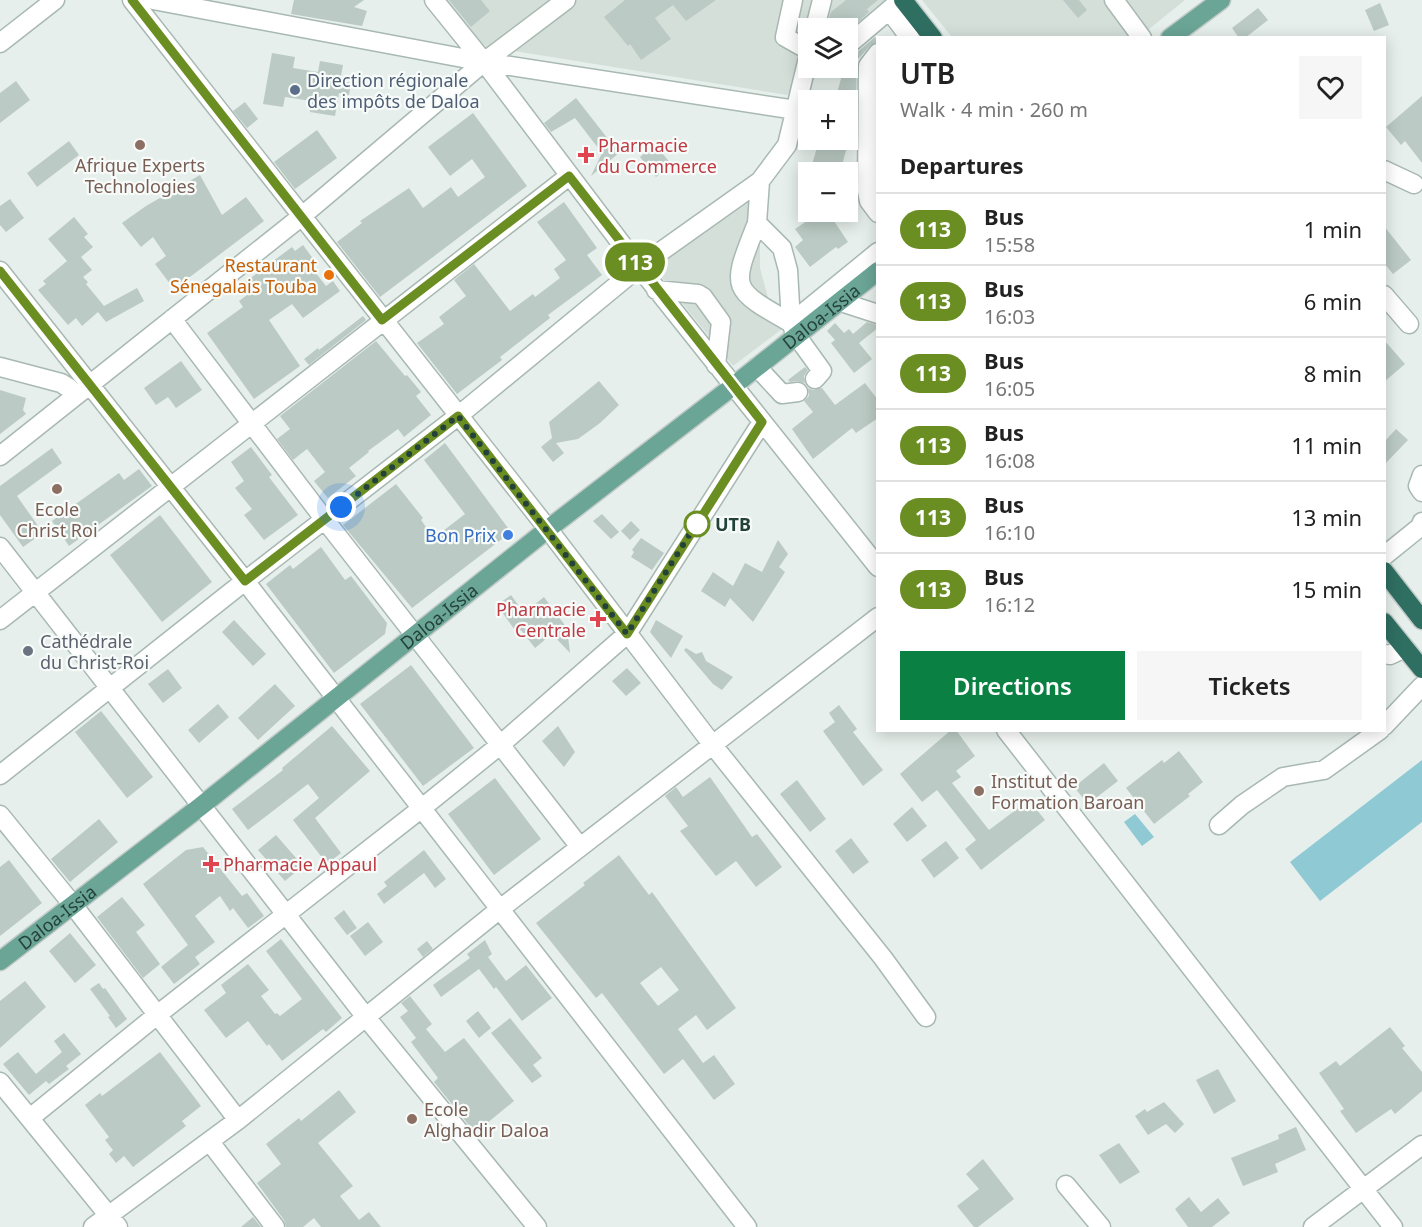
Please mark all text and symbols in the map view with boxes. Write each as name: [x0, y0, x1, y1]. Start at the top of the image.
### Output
map controls: [798, 18, 858, 222]
button: layers: [798, 18, 858, 78]
text: UTB: [900, 54, 955, 92]
button: heart: [1299, 56, 1362, 119]
place label: Direction régionale des impôts de Daloa: [307, 68, 480, 113]
marker: Direction régionale des impôts de Daloa: [288, 83, 302, 97]
button: +: [798, 90, 858, 150]
text: Walk · 4 min · 260 m: [900, 96, 1088, 123]
place label: Pharmacie du Commerce: [598, 133, 717, 178]
marker: Afrique Experts Technologies: [133, 138, 147, 152]
marker: Pharmacie du Commerce: [579, 148, 593, 162]
text: Departures: [900, 150, 1024, 180]
place label: Afrique Experts Technologies: [75, 153, 205, 198]
button: −: [798, 162, 858, 222]
text: Bus: [984, 201, 1024, 231]
text: 1 min: [1304, 214, 1362, 244]
text: 113: [915, 215, 951, 243]
text: 15:58: [984, 231, 1035, 258]
line badge: 113: [600, 242, 670, 282]
text: 113: [617, 248, 653, 276]
place label: Restaurant Sénegalais Touba: [170, 253, 318, 298]
marker: Restaurant Sénegalais Touba: [322, 268, 336, 282]
text: Bus: [984, 273, 1024, 303]
street label: Daloa-Issia: [777, 278, 865, 355]
text: 6 min: [1304, 286, 1362, 316]
text: 113: [915, 287, 951, 315]
text: 16:03: [984, 303, 1035, 330]
text: Bus: [984, 345, 1024, 375]
text: 8 min: [1304, 358, 1362, 388]
text: 113: [915, 359, 951, 387]
text: 16:05: [984, 375, 1035, 402]
text: Bus: [984, 417, 1024, 447]
text: 11 min: [1291, 430, 1362, 460]
text: 113: [915, 431, 951, 459]
text: 16:08: [984, 447, 1035, 474]
marker: Ecole Christ Roi: [50, 482, 64, 496]
text: Bus: [984, 489, 1024, 519]
your location: [326, 492, 356, 522]
place label: Ecole Christ Roi: [16, 497, 98, 542]
text: 13 min: [1291, 502, 1362, 532]
text: 113: [915, 503, 951, 531]
marker: UTB: [684, 511, 710, 537]
place label: UTB: [715, 512, 751, 536]
text: 16:10: [984, 519, 1035, 546]
place label: Bon Prix: [425, 523, 496, 547]
marker: Bon Prix: [501, 528, 515, 542]
text: Bus: [984, 561, 1024, 591]
text: 15 min: [1291, 574, 1362, 604]
text: 113: [915, 575, 951, 603]
street label: Daloa-Issia: [395, 578, 482, 655]
text: 16:12: [984, 591, 1035, 618]
place label: Pharmacie Centrale: [496, 597, 586, 642]
marker: Pharmacie Centrale: [591, 612, 605, 626]
place label: Cathédrale du Christ-Roi: [40, 629, 149, 674]
marker: Cathédrale du Christ-Roi: [21, 644, 35, 658]
button: Directions: [900, 651, 1125, 720]
button: Tickets: [1137, 651, 1362, 720]
place label: Institut de Formation Baroan: [991, 769, 1144, 814]
marker: Institut de Formation Baroan: [972, 784, 986, 798]
place label: Pharmacie Appaul: [223, 852, 377, 876]
marker: Pharmacie Appaul: [204, 857, 218, 871]
street label: Daloa-Issia: [13, 879, 101, 955]
place label: Ecole Alghadir Daloa: [424, 1097, 549, 1142]
marker: Ecole Alghadir Daloa: [405, 1112, 419, 1126]

